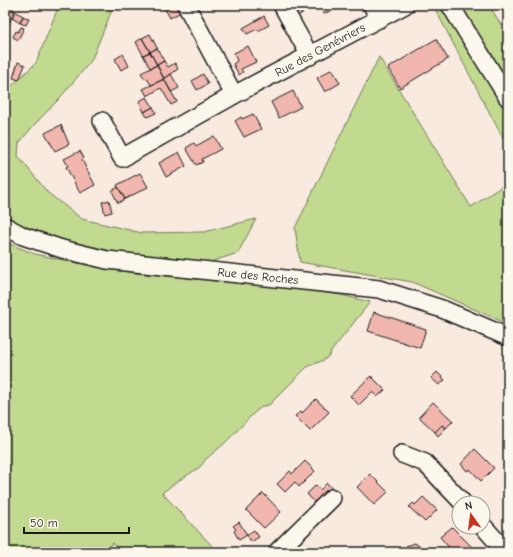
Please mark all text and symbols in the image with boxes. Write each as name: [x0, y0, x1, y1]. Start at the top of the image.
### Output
street label: Rue des Genévriers: [272, 20, 368, 80]
street label: Rue des Roches: [217, 265, 299, 287]
north arrow: [451, 495, 491, 535]
text: N: [464, 499, 474, 513]
scale bar: [24, 509, 129, 535]
text: 50 m: [30, 516, 58, 530]

